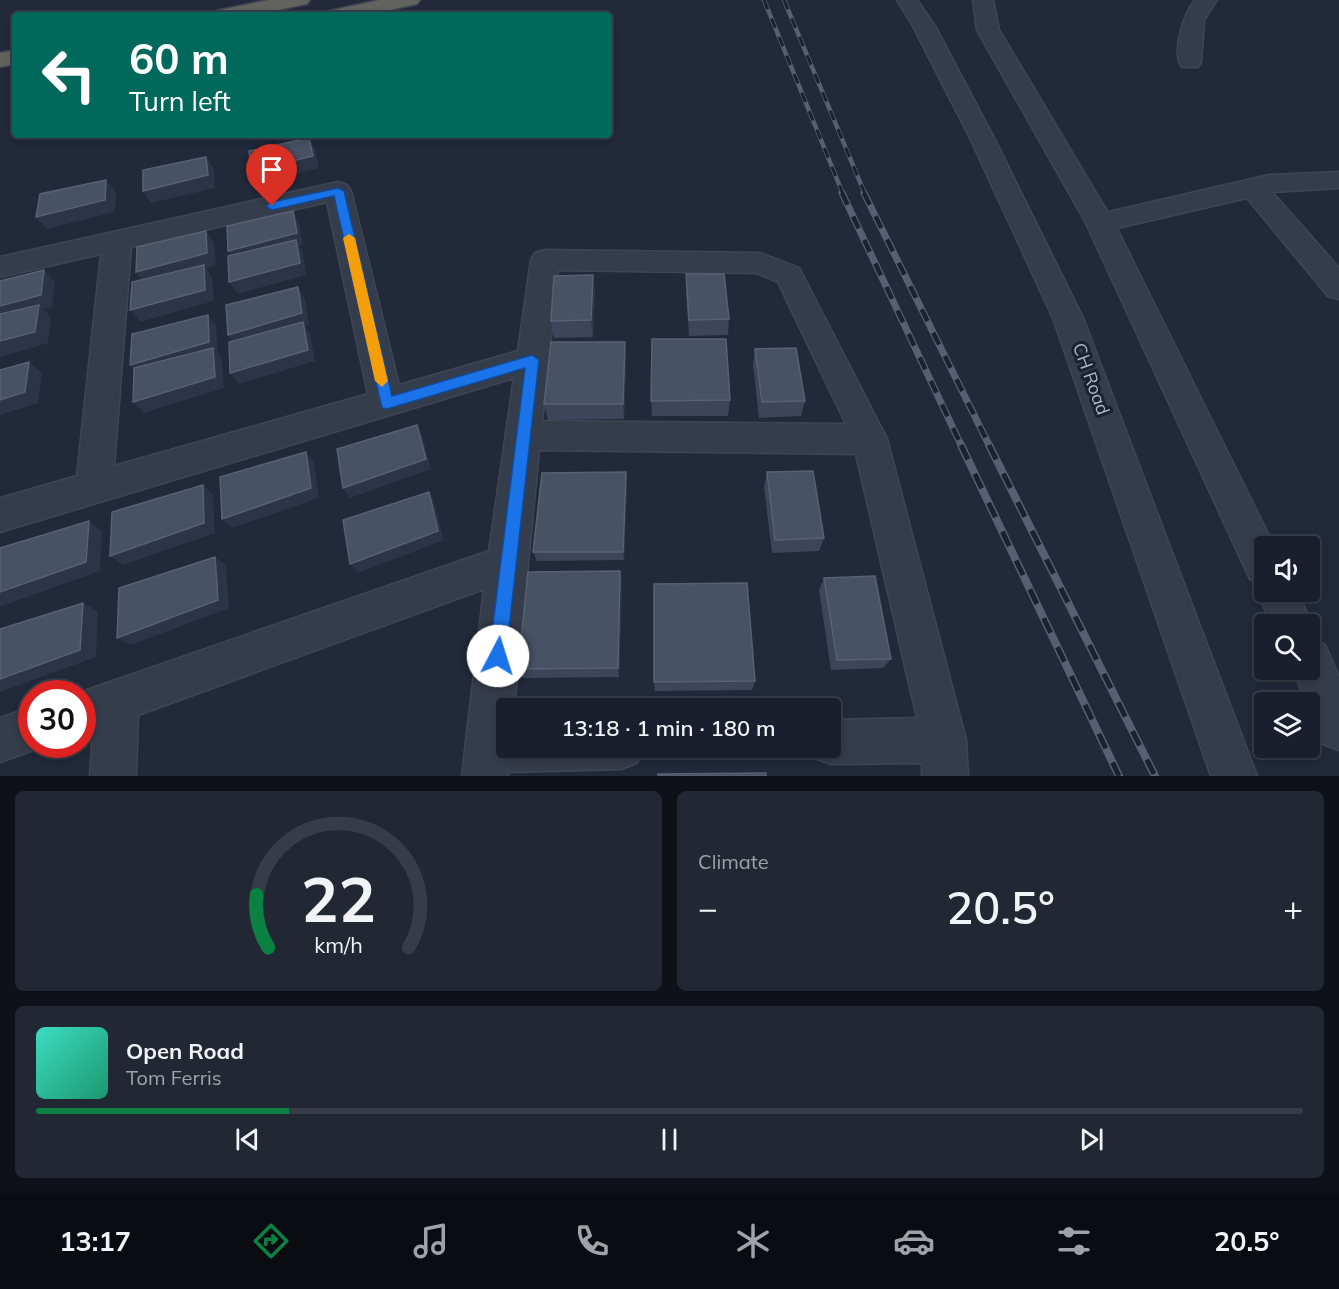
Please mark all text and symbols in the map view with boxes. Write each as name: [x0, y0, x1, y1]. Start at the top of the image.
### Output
text: 60 m: [129, 32, 229, 85]
icon: left: [30, 36, 108, 114]
text: Turn left: [129, 84, 231, 118]
pin: [246, 144, 297, 206]
icon: arrive: [255, 153, 288, 186]
street label: CH Road: [1068, 340, 1115, 418]
map controls: [1254, 536, 1320, 758]
button: sound: [1254, 536, 1320, 602]
button: search: [1254, 614, 1320, 680]
position arrow: [466, 624, 530, 688]
speed limit sign: 30: [18, 680, 96, 758]
button: layers: [1254, 692, 1320, 758]
text: 13:18 · 1 min · 180 m: [561, 714, 776, 742]
text: Climate: [698, 849, 769, 874]
text: 22: [301, 859, 376, 938]
text: 20.5°: [946, 879, 1055, 935]
text: −: [698, 887, 718, 928]
text: +: [1283, 887, 1303, 928]
text: km/h: [314, 931, 363, 958]
text: Open Road: [126, 1037, 244, 1065]
text: Tom Ferris: [126, 1065, 222, 1090]
icon: previous: [231, 1123, 264, 1156]
icon: pause: [653, 1123, 686, 1156]
icon: next: [1075, 1123, 1108, 1156]
icon: directions: [250, 1220, 292, 1262]
icon: music: [410, 1220, 452, 1262]
icon: phone: [571, 1220, 613, 1262]
icon: climate: [732, 1220, 774, 1262]
icon: car: [893, 1220, 935, 1262]
icon: filters: [1053, 1220, 1095, 1262]
text: 13:17: [59, 1224, 131, 1258]
text: 20.5°: [1214, 1224, 1280, 1258]

